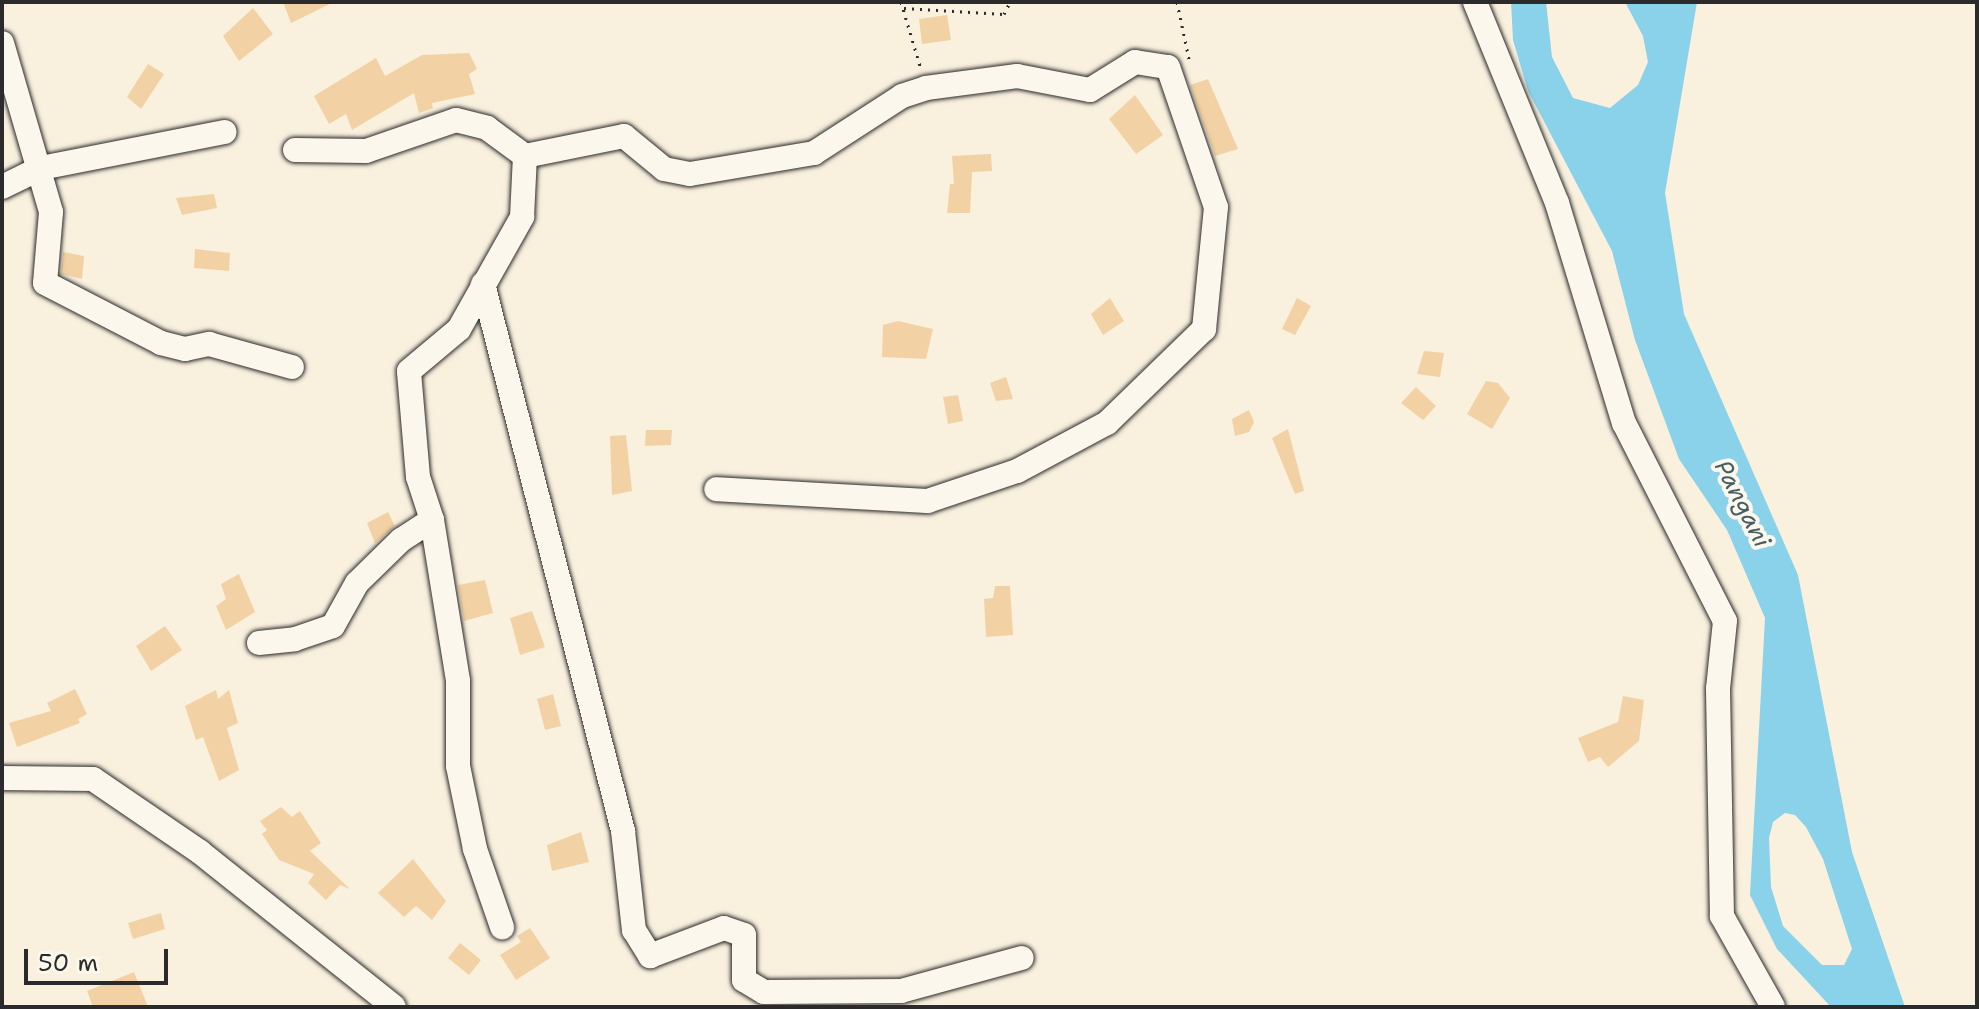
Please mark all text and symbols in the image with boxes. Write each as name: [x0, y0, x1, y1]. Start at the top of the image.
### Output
water label: Pangani: [1708, 456, 1776, 552]
scale bar: [28, 933, 172, 983]
text: 50 m: [38, 947, 98, 979]

